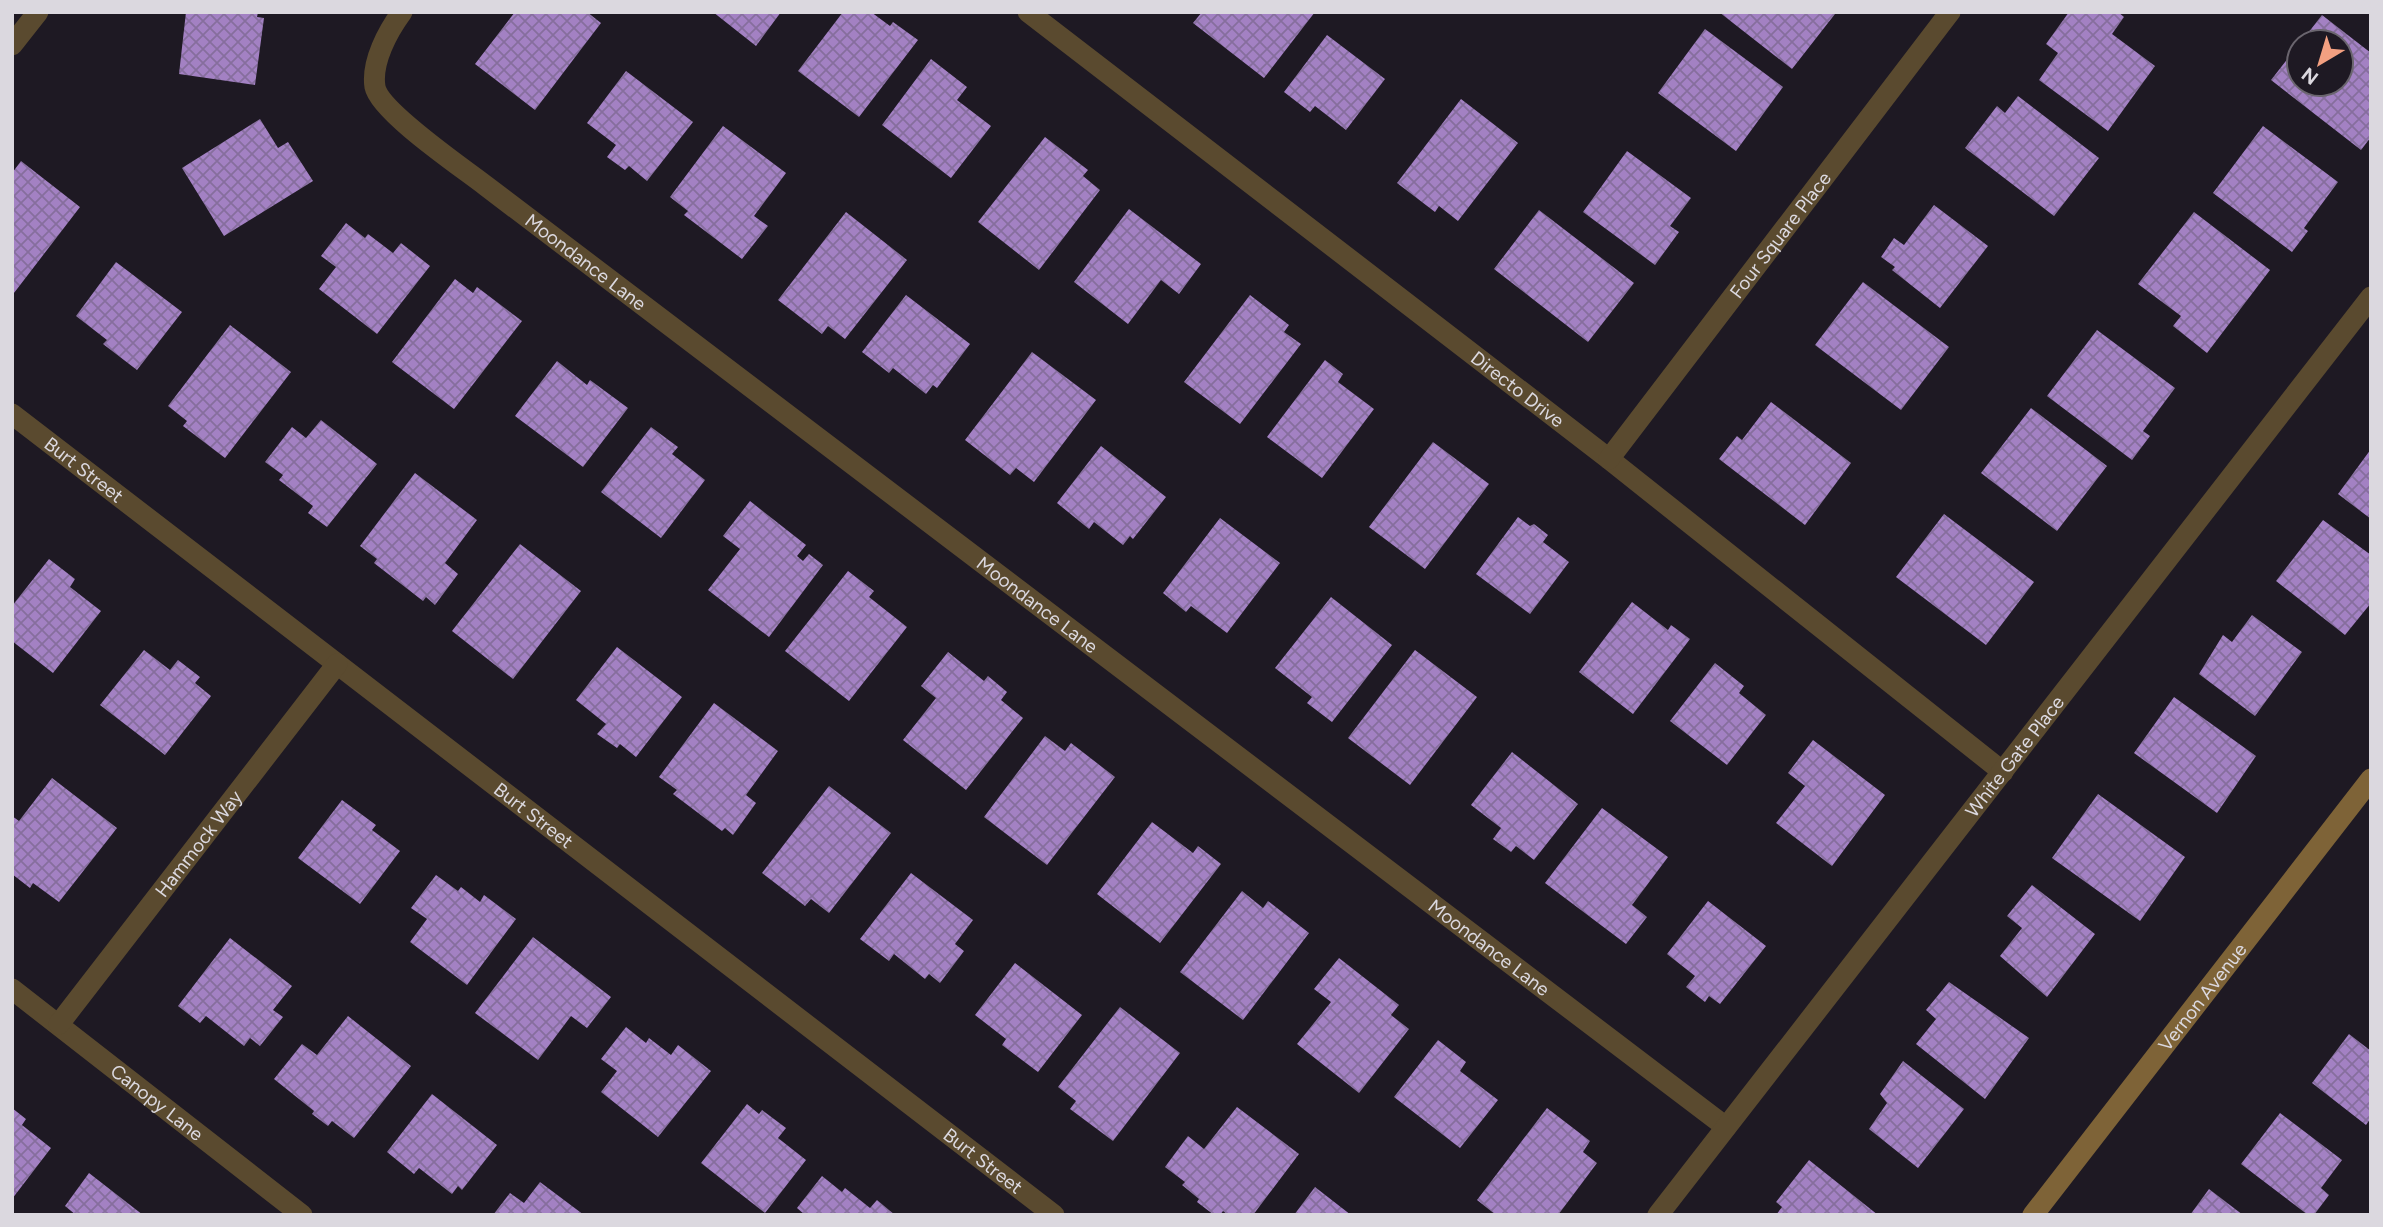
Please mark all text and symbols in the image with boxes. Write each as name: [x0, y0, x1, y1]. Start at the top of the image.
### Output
north arrow: [2285, 28, 2355, 98]
text: N: [2297, 62, 2323, 90]
street label: Four Square Place: [1725, 167, 1836, 303]
street label: Moondance Lane: [520, 209, 651, 316]
street label: Directo Drive: [1466, 346, 1569, 432]
street label: Burt Street: [40, 432, 128, 508]
street label: Moondance Lane: [972, 552, 1102, 658]
street label: White Gate Place: [1960, 691, 2069, 822]
street label: Burt Street: [489, 778, 578, 853]
street label: Hammock Way: [150, 786, 247, 902]
street label: Moondance Lane: [1424, 894, 1554, 1001]
street label: Vernon Avenue: [2153, 939, 2252, 1056]
street label: Canopy Lane: [106, 1059, 208, 1146]
street label: Burt Street: [939, 1123, 1027, 1199]

